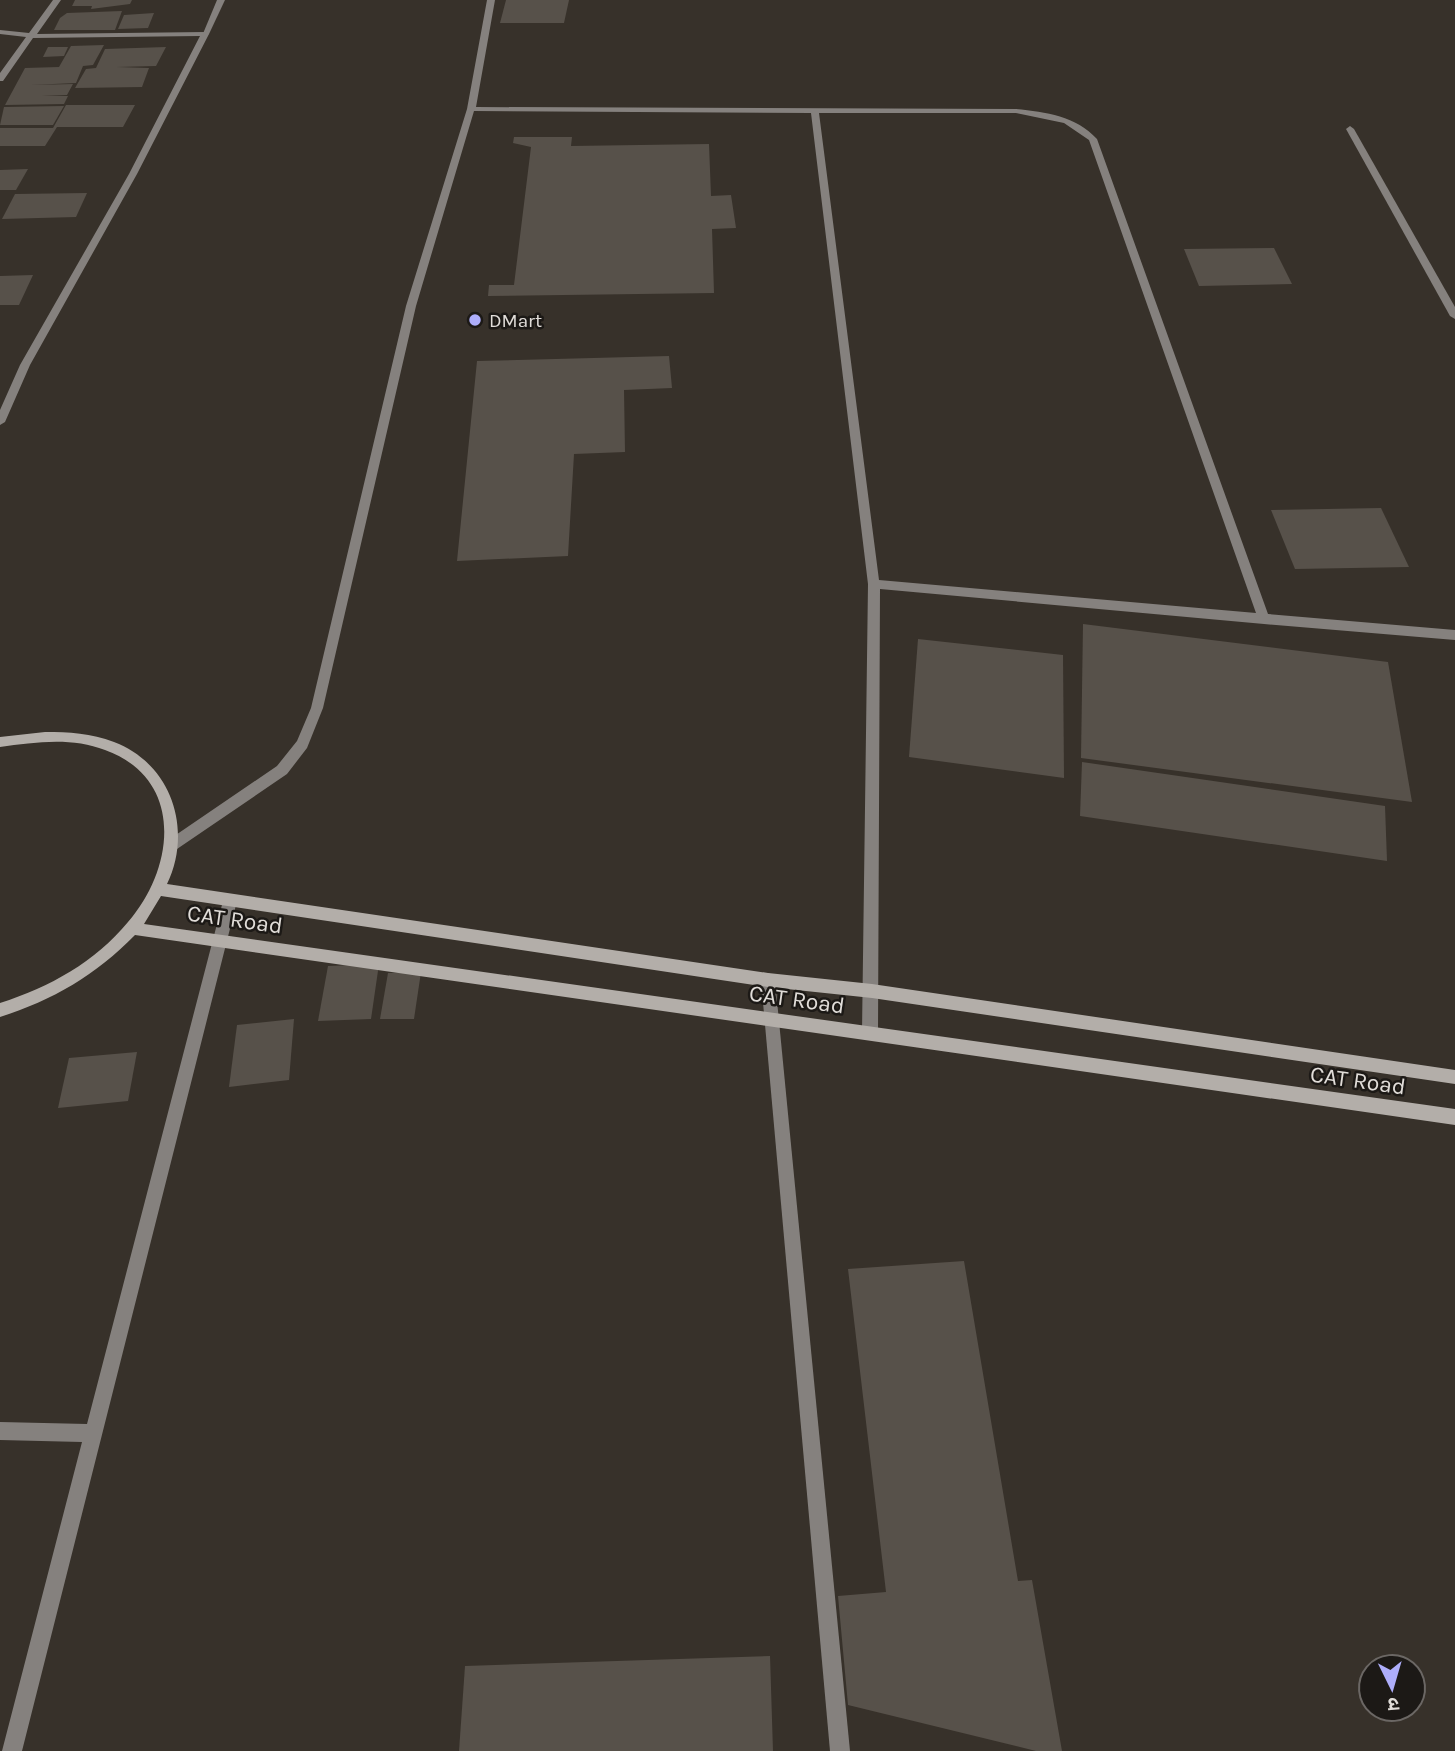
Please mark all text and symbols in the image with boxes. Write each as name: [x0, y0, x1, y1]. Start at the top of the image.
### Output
place label: DMart: [489, 310, 542, 332]
marker: DMart: [467, 312, 483, 328]
street label: CAT Road: [185, 899, 284, 940]
street label: CAT Road: [747, 979, 846, 1020]
street label: CAT Road: [1308, 1060, 1407, 1101]
north arrow: [1357, 1653, 1427, 1723]
text: उ: [1386, 1692, 1400, 1715]

